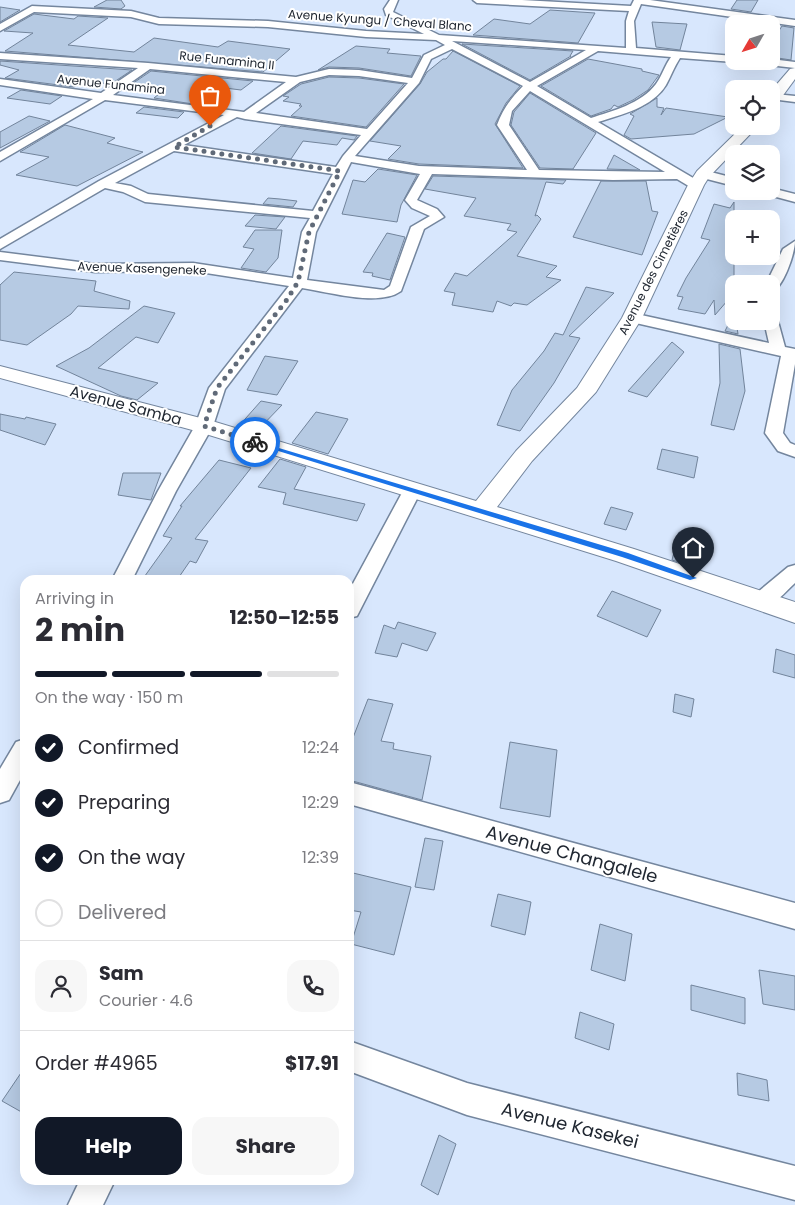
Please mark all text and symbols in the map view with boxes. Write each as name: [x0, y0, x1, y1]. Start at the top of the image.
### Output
street label: Avenue Kyungu / Cheval Blanc: [288, 5, 472, 35]
north arrow: [725, 15, 780, 70]
map controls: [725, 15, 780, 330]
street label: Rue Funamina II: [179, 47, 275, 73]
street label: Avenue Funamina: [56, 70, 166, 98]
pin: [189, 75, 231, 126]
button: locate: [725, 80, 780, 135]
icon: bag: [196, 82, 224, 110]
button: layers: [725, 145, 780, 200]
street label: Avenue des Cimetières: [614, 207, 692, 337]
button: +: [725, 210, 780, 265]
street label: Avenue Kasengeneke: [77, 257, 207, 279]
button: −: [725, 275, 780, 330]
street label: Avenue Samba: [68, 380, 184, 430]
courier: [230, 417, 280, 467]
icon: bike: [241, 428, 269, 456]
pin: [672, 527, 714, 578]
icon: home: [679, 534, 707, 562]
text: Arriving in: [35, 587, 114, 610]
text: 12:50–12:55: [230, 604, 339, 631]
text: 2 min: [35, 607, 125, 652]
text: On the way · 150 m: [35, 686, 183, 709]
icon: check: [35, 734, 63, 762]
text: Confirmed: [78, 734, 179, 761]
text: 12:24: [302, 736, 339, 759]
icon: check: [35, 789, 63, 817]
text: Preparing: [78, 789, 170, 816]
text: 12:29: [302, 791, 339, 814]
street label: Avenue Changalele: [483, 819, 661, 889]
icon: check: [35, 844, 63, 872]
text: On the way: [78, 844, 185, 871]
text: 12:39: [302, 846, 339, 869]
text: Delivered: [78, 899, 167, 926]
button: person: [35, 960, 87, 1012]
text: Sam: [99, 960, 144, 987]
button: phone: [287, 960, 339, 1012]
text: Courier · 4.6: [99, 989, 193, 1012]
text: Order #4965: [35, 1050, 158, 1077]
text: $17.91: [285, 1050, 339, 1077]
street label: Avenue Kasekei: [499, 1096, 641, 1154]
button: Help: [35, 1117, 182, 1175]
button: Share: [192, 1117, 339, 1175]

